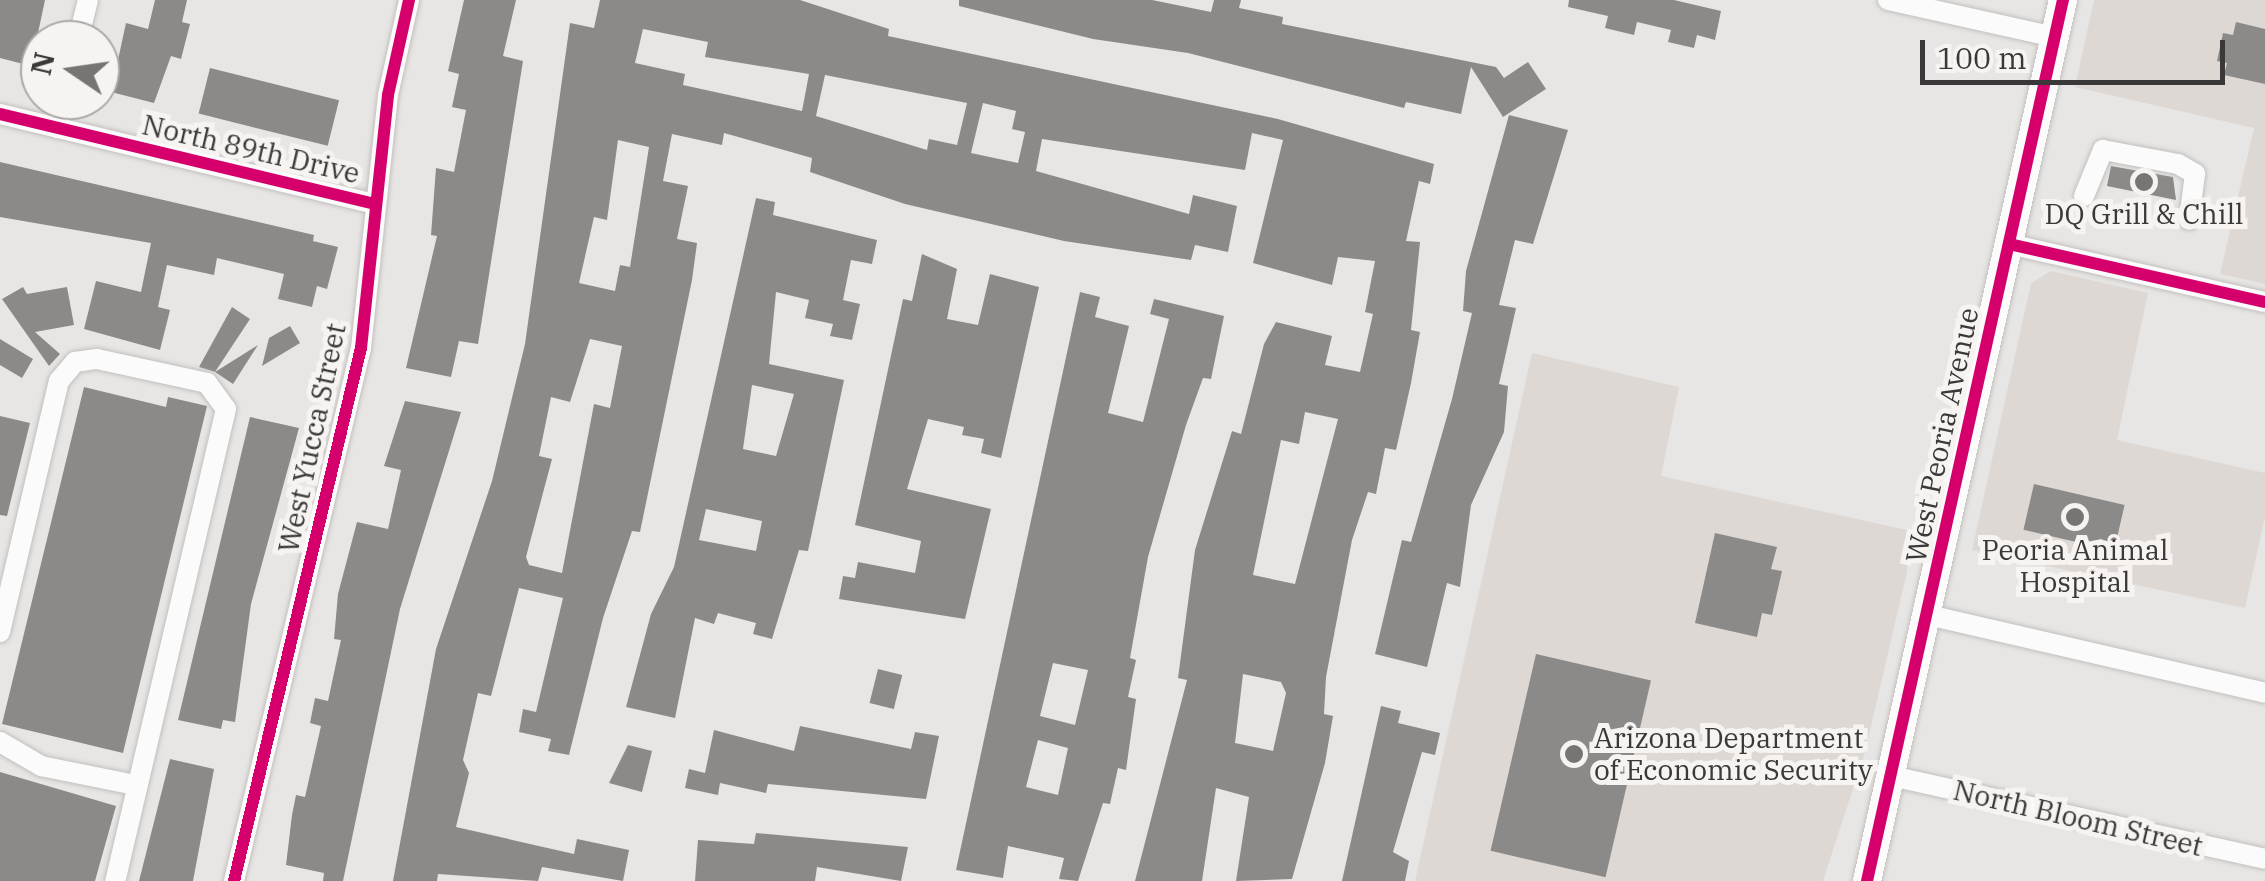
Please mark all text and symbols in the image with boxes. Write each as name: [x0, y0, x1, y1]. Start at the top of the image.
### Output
north arrow: [20, 20, 120, 120]
scale bar: [1925, 20, 2230, 82]
text: 100 m: [1937, 38, 2027, 77]
text: N: [22, 49, 63, 79]
street label: North 89th Drive: [139, 108, 363, 190]
marker: DQ Grill & Chill: [2133, 171, 2155, 193]
place label: DQ Grill & Chill: [2045, 197, 2243, 231]
street label: West Peoria Avenue: [1899, 304, 1985, 566]
street label: West Yucca Street: [271, 320, 353, 556]
marker: Peoria Animal Hospital: [2064, 506, 2086, 528]
place label: Peoria Animal Hospital: [1981, 533, 2169, 599]
place label: Arizona Department of Economic Security: [1594, 721, 1873, 787]
marker: Arizona Department of Economic Security: [1563, 743, 1585, 765]
street label: North Bloom Street: [1950, 773, 2206, 863]

